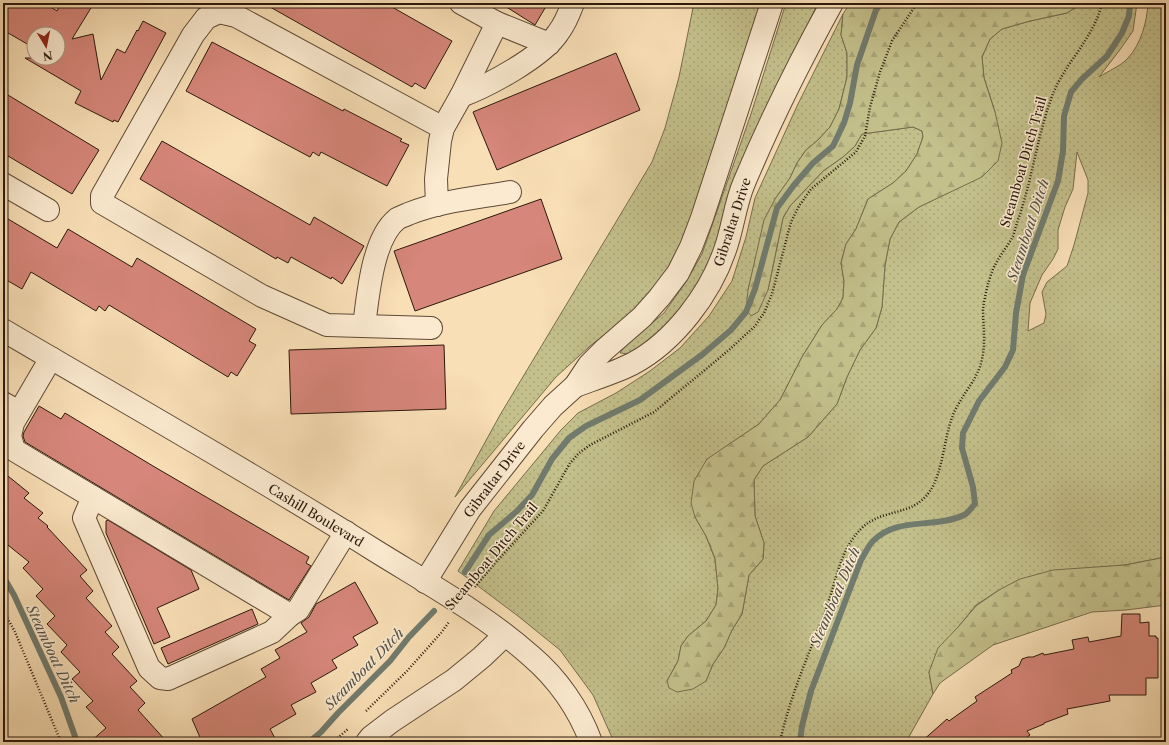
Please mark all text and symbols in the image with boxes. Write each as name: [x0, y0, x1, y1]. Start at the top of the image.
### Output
north arrow: [26, 26, 66, 66]
text: N: [41, 48, 54, 64]
street label: Steamboat Ditch Trail: [997, 95, 1049, 229]
street label: Gibraltar Drive: [710, 176, 754, 268]
water label: Steamboat Ditch: [1004, 177, 1052, 283]
street label: Gibraltar Drive: [460, 437, 528, 521]
street label: Cashill Boulevard: [265, 480, 367, 550]
street label: Steamboat Ditch Trail: [441, 499, 541, 613]
water label: Steamboat Ditch: [805, 544, 864, 651]
water label: Steamboat Ditch: [22, 601, 84, 706]
water label: Steamboat Ditch: [320, 624, 408, 714]

